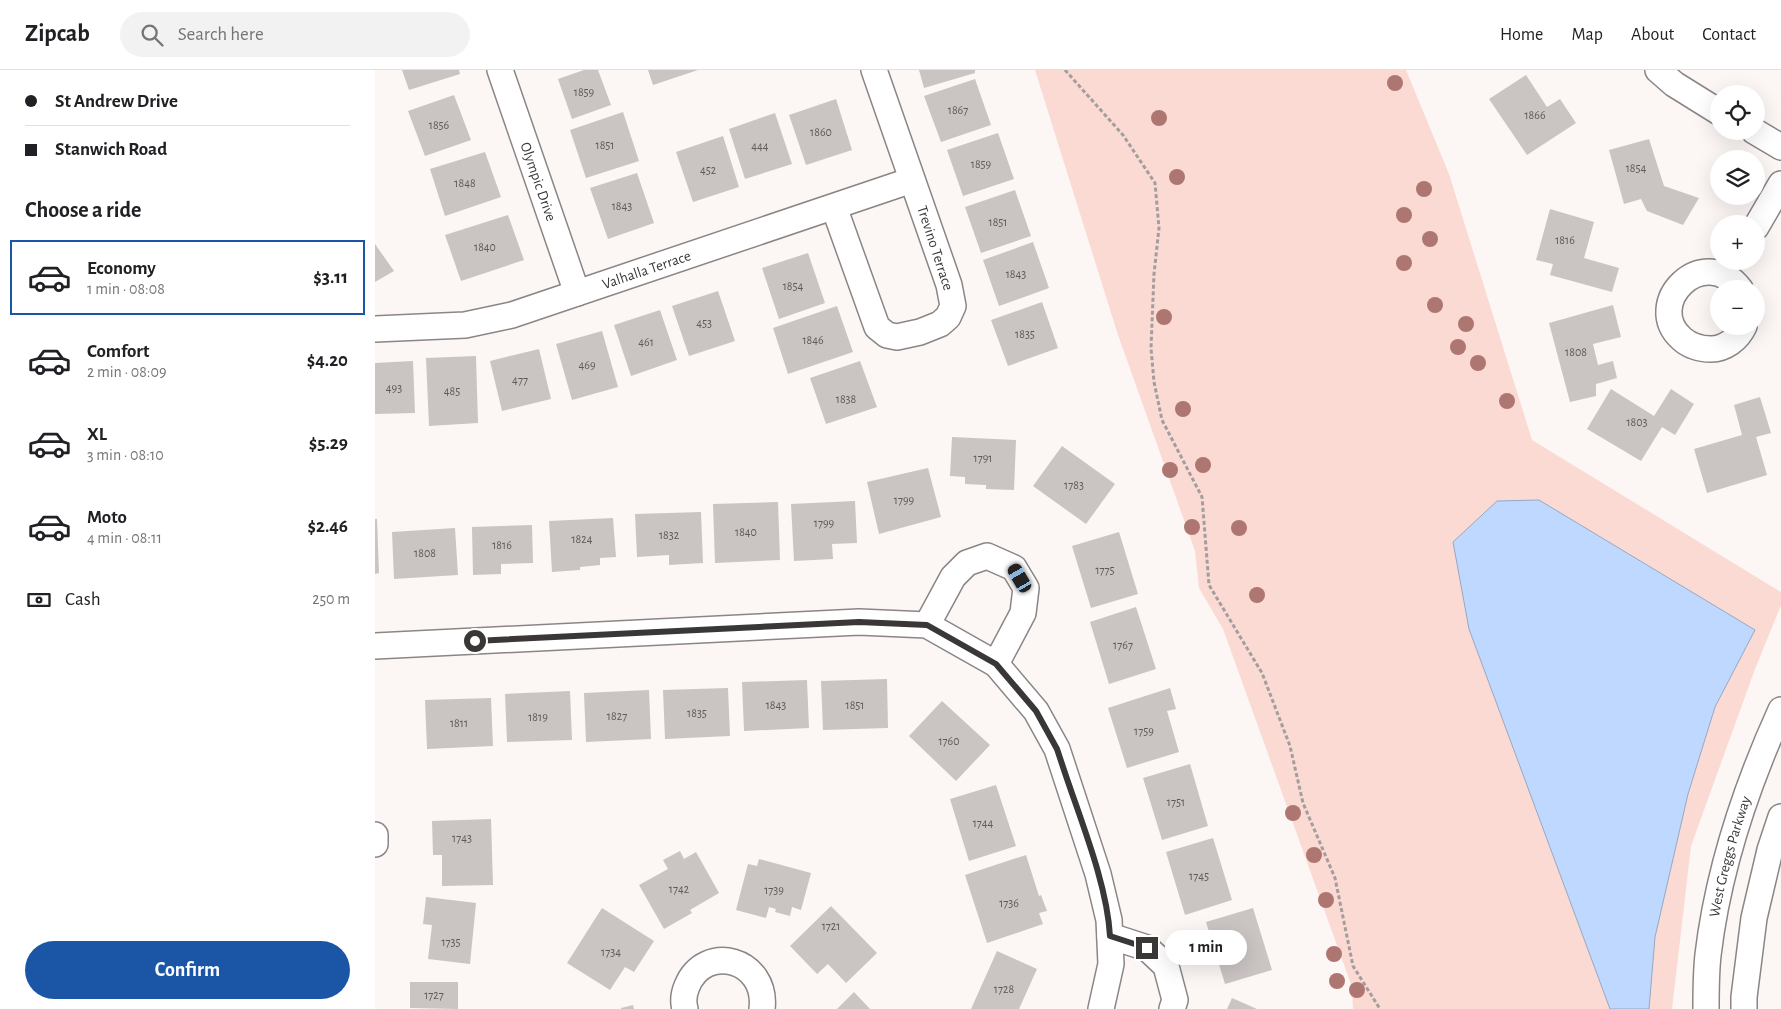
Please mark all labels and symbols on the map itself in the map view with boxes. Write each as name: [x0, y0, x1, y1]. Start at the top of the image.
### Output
house number: 1859: [574, 86, 595, 98]
house number: 1867: [948, 104, 968, 116]
house number: 1866: [1524, 109, 1546, 121]
house number: 1856: [429, 119, 450, 131]
house number: 1860: [810, 126, 832, 138]
house number: 1851: [596, 139, 614, 151]
street label: Olympic Drive: [518, 140, 559, 223]
house number: 444: [751, 140, 769, 152]
house number: 1859: [971, 158, 992, 170]
house number: 1854: [1626, 162, 1647, 174]
house number: 452: [700, 164, 717, 176]
house number: 1848: [454, 177, 476, 189]
house number: 1843: [612, 200, 632, 212]
street label: Trevino Terrace: [914, 204, 956, 292]
house number: 1851: [989, 216, 1007, 228]
house number: 1816: [1555, 234, 1575, 246]
house number: 1840: [474, 241, 496, 253]
street label: Valhalla Terrace: [600, 248, 693, 292]
house number: 1843: [1006, 268, 1026, 280]
house number: 1854: [783, 280, 804, 292]
house number: 453: [696, 317, 712, 329]
house number: 1835: [1015, 328, 1035, 340]
house number: 1846: [802, 334, 824, 346]
house number: 461: [638, 336, 654, 348]
house number: 1808: [1565, 346, 1587, 358]
house number: 469: [578, 359, 596, 371]
house number: 477: [512, 374, 528, 386]
house number: 493: [386, 382, 402, 394]
house number: 485: [444, 385, 460, 397]
house number: 1838: [836, 393, 857, 405]
house number: 1803: [1626, 416, 1648, 428]
house number: 1791: [974, 452, 992, 464]
house number: 1783: [1064, 479, 1084, 491]
house number: 1799: [894, 494, 915, 506]
house number: 1799: [814, 517, 835, 529]
house number: 1840: [735, 526, 757, 538]
house number: 1832: [659, 529, 680, 541]
house number: 1824: [571, 533, 593, 545]
house number: 1816: [492, 539, 512, 551]
house number: 1808: [414, 547, 436, 559]
car: [1006, 561, 1033, 595]
house number: 1775: [1095, 564, 1115, 576]
route start: [464, 630, 486, 652]
house number: 1767: [1113, 639, 1133, 651]
house number: 1843: [766, 699, 786, 711]
house number: 1851: [846, 699, 864, 711]
house number: 1835: [687, 707, 707, 719]
house number: 1827: [607, 710, 627, 722]
house number: 1819: [528, 711, 548, 723]
house number: 1811: [450, 717, 468, 729]
house number: 1759: [1134, 725, 1154, 737]
house number: 1760: [938, 735, 960, 747]
street label: West Greggs Parkway: [1706, 794, 1753, 918]
house number: 1751: [1167, 796, 1185, 808]
house number: 1744: [973, 817, 994, 829]
house number: 1743: [452, 832, 472, 844]
house number: 1745: [1189, 870, 1209, 882]
house number: 1742: [669, 883, 690, 895]
house number: 1739: [764, 884, 784, 896]
house number: 1736: [999, 897, 1019, 909]
house number: 1721: [822, 920, 840, 932]
callout: 1 min: [1165, 930, 1247, 966]
house number: 1735: [441, 936, 461, 948]
route end: [1136, 937, 1158, 959]
house number: 1734: [601, 946, 621, 958]
house number: 1728: [994, 983, 1014, 995]
house number: 1727: [424, 989, 444, 1001]

